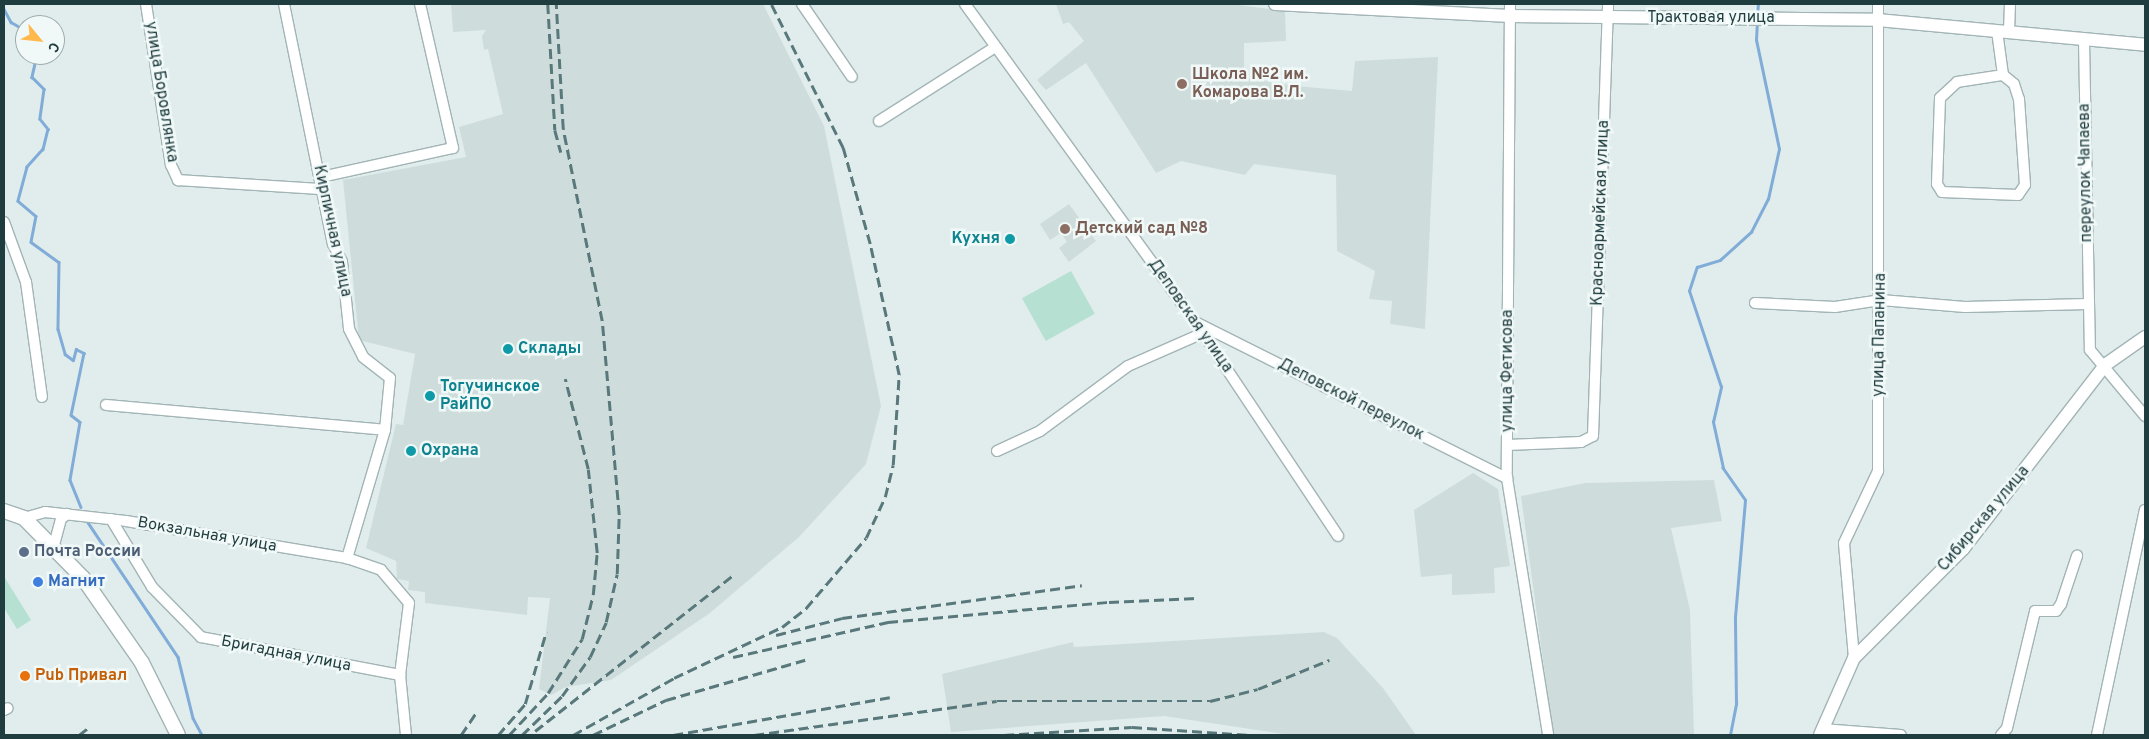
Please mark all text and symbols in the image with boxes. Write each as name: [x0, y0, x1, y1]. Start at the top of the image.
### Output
street label: Трактовая улица: [1647, 8, 1775, 28]
north arrow: [15, 15, 65, 65]
street label: улица Боровлянка: [140, 20, 182, 164]
text: С: [43, 39, 62, 55]
place label: Школа №2 им. Комарова В.Л.: [1192, 65, 1308, 103]
marker: Школа №2 им. Комарова В.Л.: [1176, 78, 1188, 90]
street label: переулок Чапаева: [2075, 103, 2097, 243]
street label: Красноармейская улица: [1588, 120, 1614, 306]
street label: Кирпичная улица: [309, 163, 355, 299]
place label: Детский сад №8: [1075, 219, 1208, 239]
marker: Детский сад №8: [1059, 223, 1071, 235]
place label: Кухня: [951, 229, 1000, 249]
marker: Кухня: [1004, 233, 1016, 245]
street label: Деповская улица: [1144, 255, 1236, 377]
street label: улица Папанина: [1869, 273, 1891, 397]
street label: улица Фетисова: [1498, 310, 1518, 432]
place label: Склады: [518, 339, 581, 359]
marker: Склады: [502, 343, 514, 355]
street label: Деповской переулок: [1275, 355, 1427, 445]
place label: Тогучинское РайПО: [440, 377, 540, 415]
marker: Тогучинское РайПО: [424, 390, 436, 402]
place label: Охрана: [421, 441, 479, 461]
marker: Охрана: [405, 445, 417, 457]
street label: Сибирская улица: [1934, 462, 2034, 576]
street label: Вокзальная улица: [136, 513, 278, 557]
place label: Почта России: [34, 542, 141, 562]
marker: Почта России: [18, 546, 30, 558]
place label: Магнит: [48, 572, 105, 592]
marker: Магнит: [32, 576, 44, 588]
street label: Бригадная улица: [219, 632, 353, 676]
place label: Pub Привал: [35, 666, 127, 686]
marker: Pub Привал: [19, 670, 31, 682]

